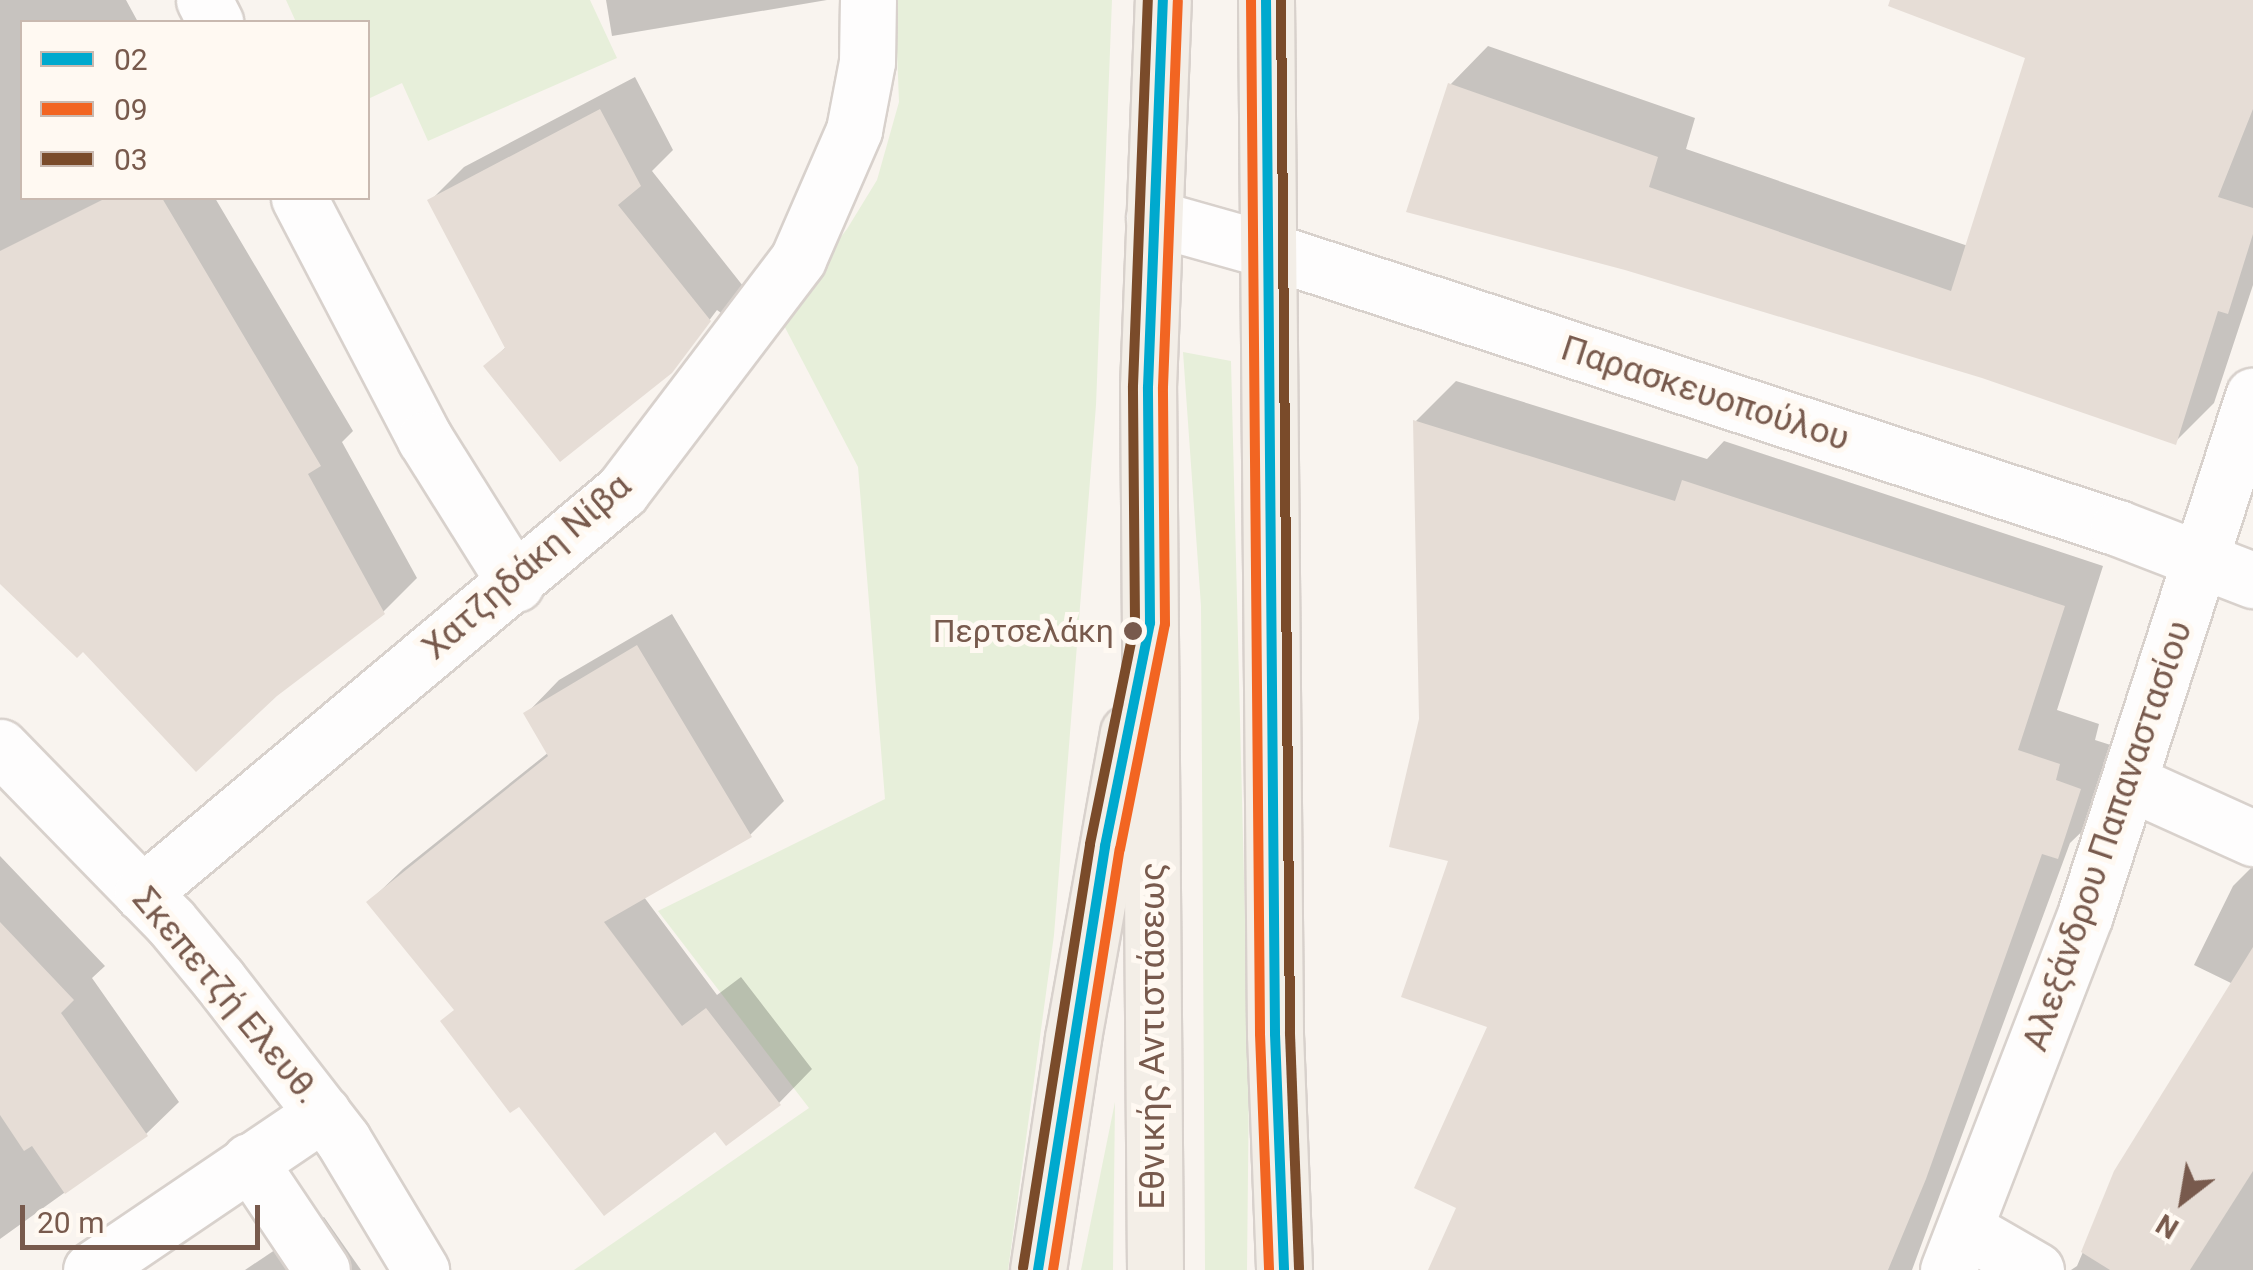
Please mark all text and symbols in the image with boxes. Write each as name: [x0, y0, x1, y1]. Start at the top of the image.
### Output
legend: [20, 20, 370, 200]
text: 02: [114, 42, 148, 77]
text: 09: [114, 92, 148, 127]
text: 03: [114, 142, 148, 177]
street label: Παρασκευοπούλου: [1556, 328, 1854, 460]
street label: Χατζηδάκη Νίβα: [414, 465, 640, 669]
place label: Περτσελάκη: [933, 612, 1114, 650]
street label: Αλεξάνδρου Παπαναστασίου: [2015, 616, 2201, 1056]
marker: Περτσελάκη: [1123, 621, 1143, 641]
street label: Εθνικής Αντιστάσεως: [1132, 862, 1174, 1210]
street label: Σκεπετζή Ελευθ.: [123, 879, 329, 1113]
north arrow: [2133, 1150, 2233, 1250]
scale bar: [25, 1185, 265, 1247]
text: 20 m: [37, 1205, 104, 1240]
text: N: [2150, 1207, 2184, 1245]

